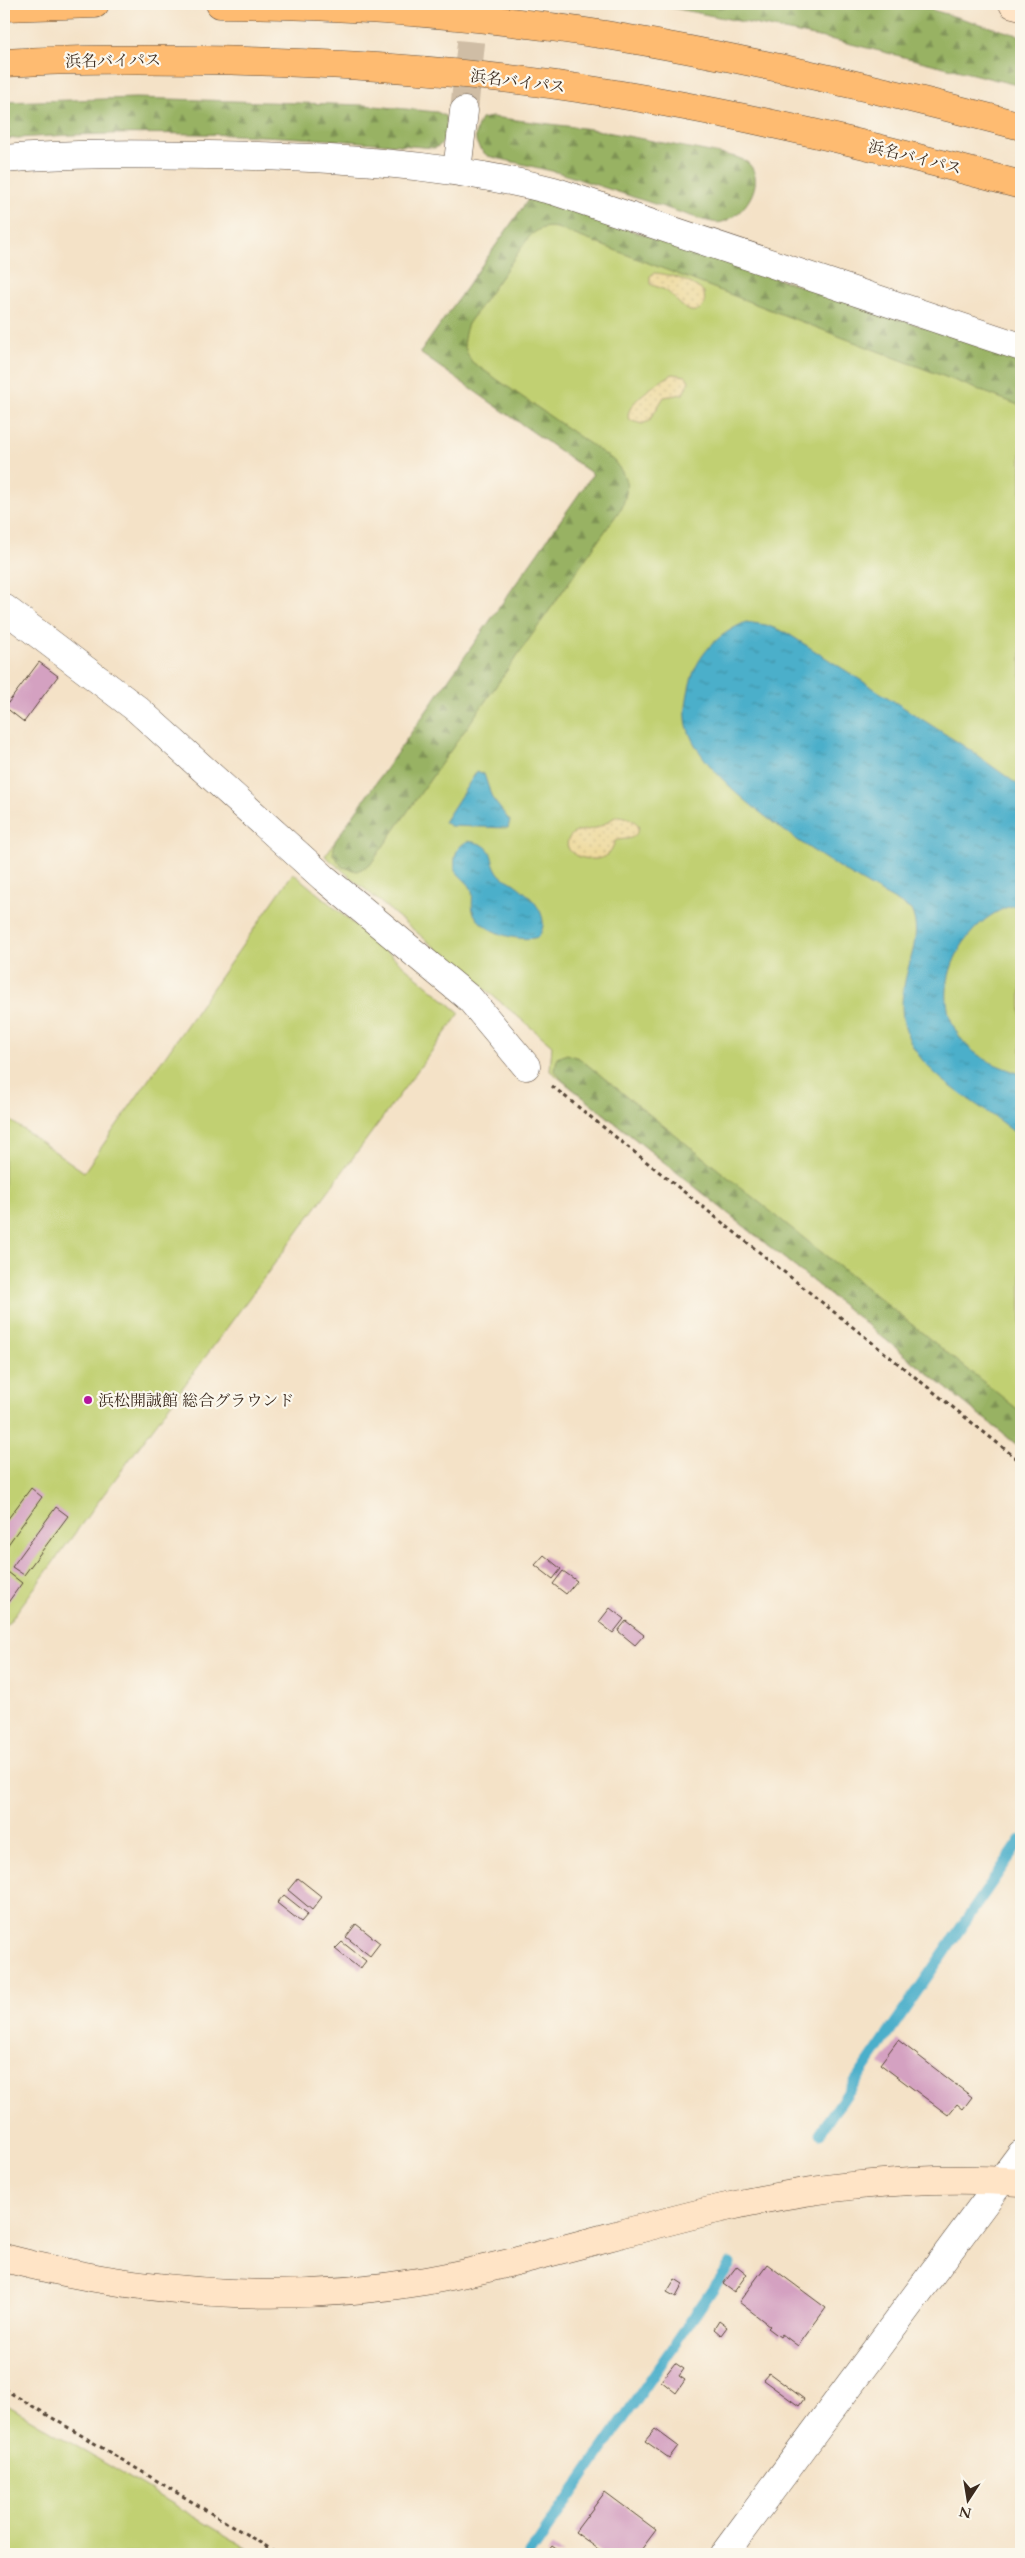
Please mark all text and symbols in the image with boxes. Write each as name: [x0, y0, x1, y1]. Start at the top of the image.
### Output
street label: 浜名バイパス: [65, 49, 161, 73]
street label: 浜名バイパス: [469, 65, 567, 99]
street label: 浜名バイパス: [866, 136, 964, 180]
place label: 浜松開誠館 総合グラウンド: [98, 1390, 294, 1412]
marker: 浜松開誠館 総合グラウンド: [82, 1394, 94, 1406]
north arrow: [942, 2476, 992, 2526]
text: N: [957, 2502, 973, 2523]

